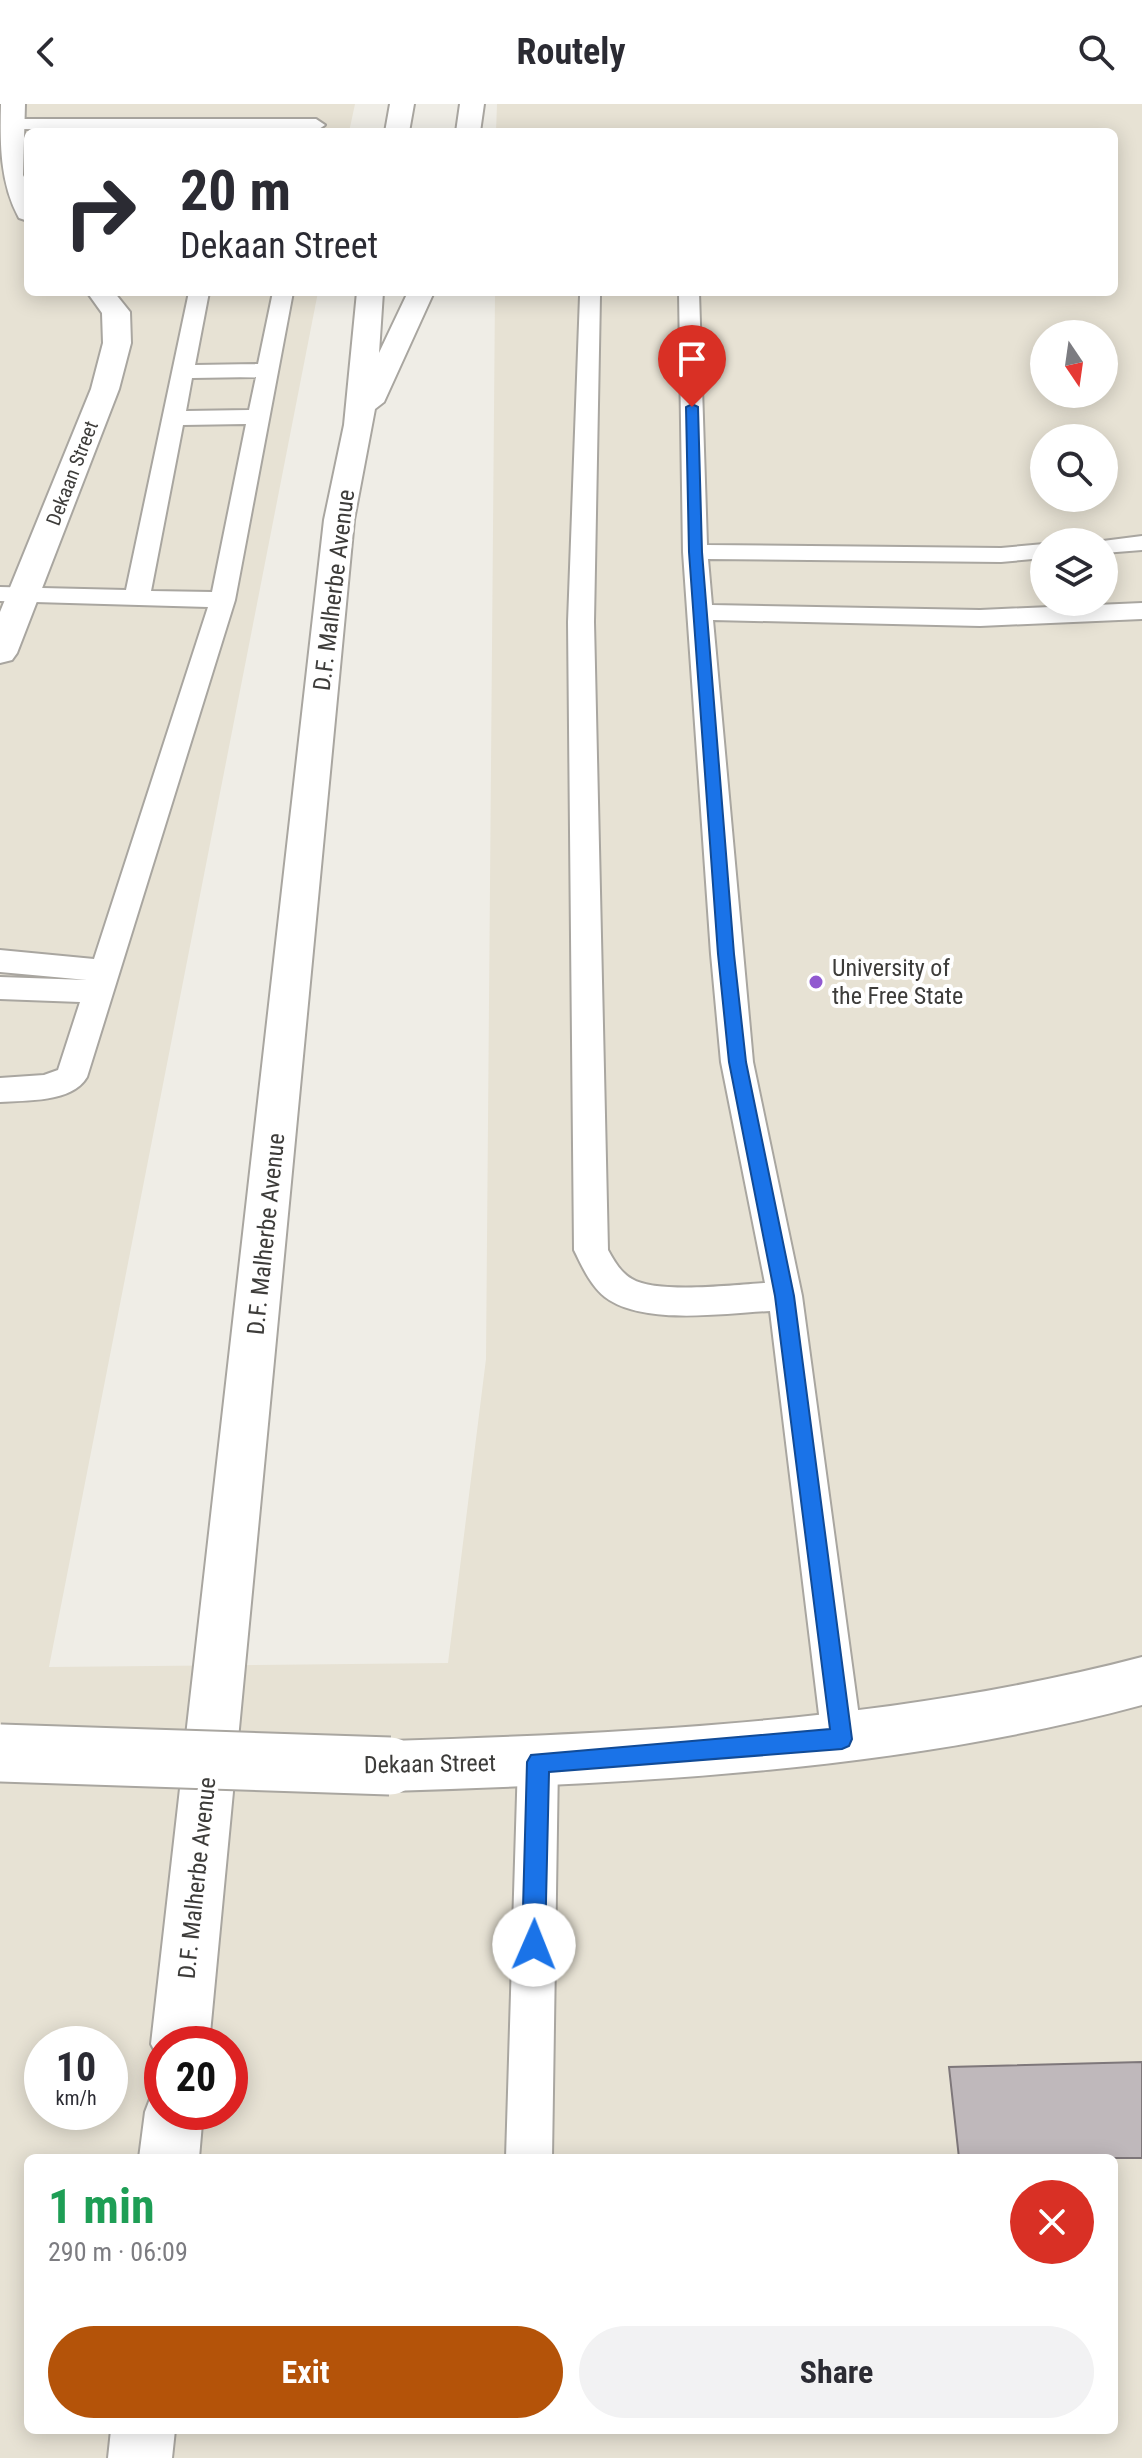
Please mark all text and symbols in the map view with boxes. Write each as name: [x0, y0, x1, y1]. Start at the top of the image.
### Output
icon: back: [24, 30, 68, 74]
icon: search: [1074, 30, 1118, 74]
text: Routely: [517, 31, 625, 73]
text: 20 m: [180, 158, 291, 224]
icon: right: [48, 160, 152, 264]
text: Dekaan Street: [180, 225, 378, 267]
north arrow: [1030, 320, 1118, 408]
map controls: [1030, 320, 1118, 616]
pin: [658, 325, 726, 407]
icon: arrive: [670, 337, 714, 381]
street label: Dekaan Street: [41, 417, 103, 529]
button: search: [1030, 424, 1118, 512]
street label: D.F. Malherbe Avenue: [308, 488, 360, 692]
button: layers: [1030, 528, 1118, 616]
place label: University of the Free State: [832, 954, 963, 1010]
marker: University of the Free State: [807, 973, 825, 991]
street label: D.F. Malherbe Avenue: [241, 1132, 291, 1336]
street label: Dekaan Street: [364, 1749, 496, 1779]
street label: D.F. Malherbe Avenue: [172, 1776, 222, 1980]
position arrow: [492, 1903, 576, 1987]
speed limit sign: 20: [144, 2026, 248, 2130]
text: 10: [56, 2044, 96, 2091]
text: km/h: [55, 2086, 97, 2110]
text: 1 min: [48, 2178, 155, 2235]
button: close: [1010, 2180, 1094, 2264]
text: 290 m · 06:09: [48, 2237, 188, 2267]
button: Exit: [48, 2326, 563, 2418]
button: Share: [579, 2326, 1094, 2418]

